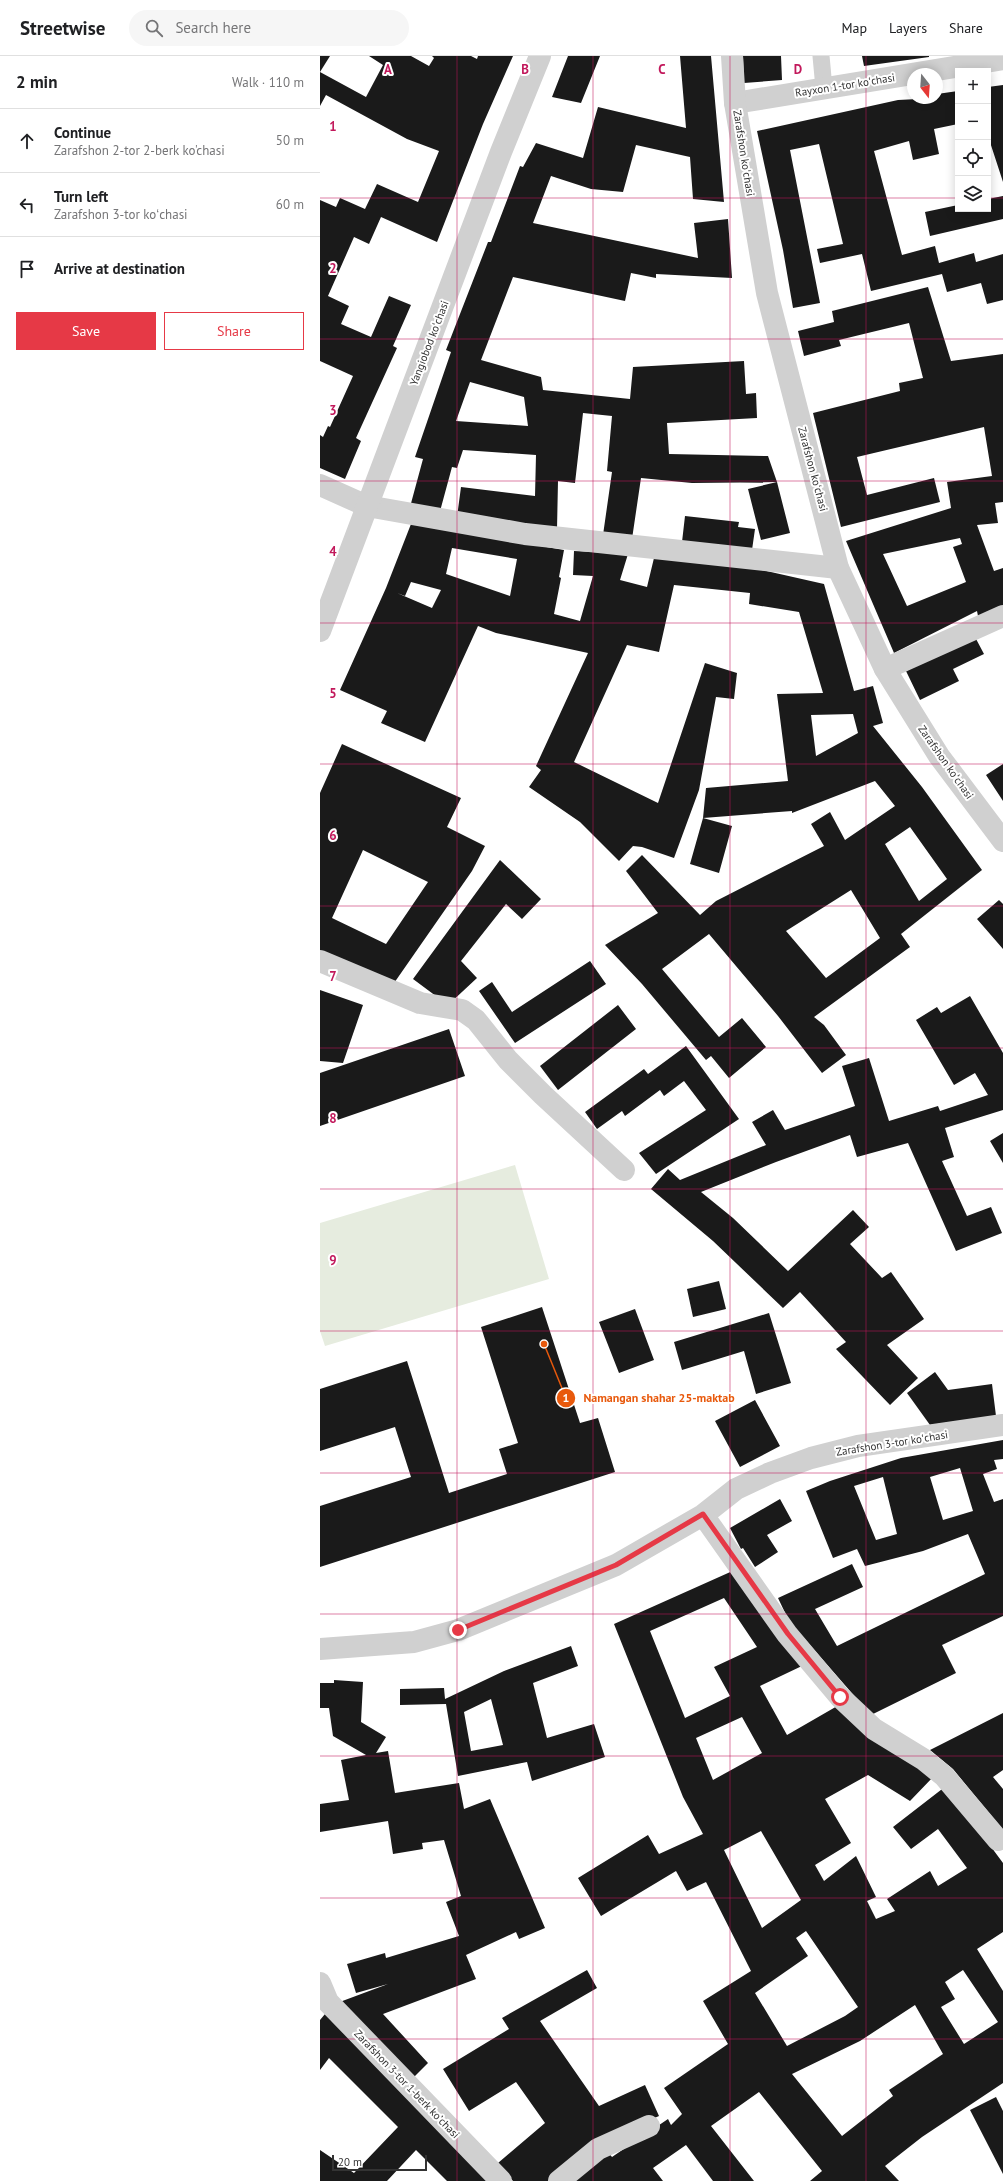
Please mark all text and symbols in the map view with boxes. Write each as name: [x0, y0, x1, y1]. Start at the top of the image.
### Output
search box: [129, 10, 409, 46]
text: Streetwise: [20, 16, 105, 40]
icon: search: [143, 17, 165, 39]
text: Search here: [175, 18, 251, 37]
text: Map: [841, 19, 867, 37]
text: Layers: [889, 19, 927, 37]
text: Share: [949, 19, 983, 37]
text: A: [384, 61, 392, 78]
text: B: [521, 61, 529, 78]
text: C: [658, 61, 666, 78]
text: D: [794, 61, 802, 78]
north arrow: [907, 68, 943, 104]
map controls: [955, 68, 991, 212]
button: +: [955, 68, 991, 104]
street label: Rayxon 1-tor koʻchasi: [794, 70, 896, 100]
text: 2 min: [16, 71, 57, 93]
text: Walk · 110 m: [232, 74, 304, 91]
button: −: [955, 104, 991, 140]
street label: Zarafshon koʻchasi: [730, 109, 758, 197]
text: 1: [329, 118, 337, 135]
text: Continue: [54, 123, 111, 142]
icon: ahead: [16, 130, 38, 152]
text: 50 m: [276, 132, 304, 149]
button: locate: [955, 140, 991, 176]
text: Zarafshon 2-tor 2-berk ko'chasi: [54, 142, 225, 159]
button: layers: [955, 176, 991, 212]
text: Turn left: [54, 187, 108, 206]
icon: left: [16, 194, 38, 216]
text: 60 m: [276, 196, 304, 213]
text: Zarafshon 3-tor koʻchasi: [54, 206, 188, 223]
icon: arrive: [16, 258, 38, 280]
text: Arrive at destination: [54, 259, 185, 278]
text: 2: [329, 260, 337, 277]
street label: Yangiobod koʻchasi: [406, 299, 452, 387]
button: Save: [16, 312, 156, 350]
button: Share: [164, 312, 304, 350]
text: 3: [329, 402, 337, 419]
street label: Zarafshon koʻchasi: [795, 425, 831, 513]
text: 4: [329, 543, 337, 560]
text: 5: [329, 685, 337, 702]
street label: Zarafshon koʻchasi: [915, 722, 977, 802]
text: 6: [329, 827, 337, 844]
text: 7: [329, 968, 337, 985]
text: 8: [329, 1110, 337, 1127]
text: 9: [329, 1252, 337, 1269]
callout: Namangan shahar 25-maktab: [556, 1386, 743, 1410]
text: 1: [563, 1390, 569, 1405]
text: Namangan shahar 25-maktab: [583, 1390, 735, 1405]
street label: Zarafshon 3-tor koʻchasi: [835, 1427, 949, 1459]
route end: [449, 1621, 467, 1639]
route start: [831, 1688, 849, 1706]
street label: Zarafshon 3-tor 1-berk koʼchasi: [351, 2027, 463, 2141]
scale bar: [332, 2153, 427, 2172]
text: 20 m: [338, 2155, 362, 2169]

